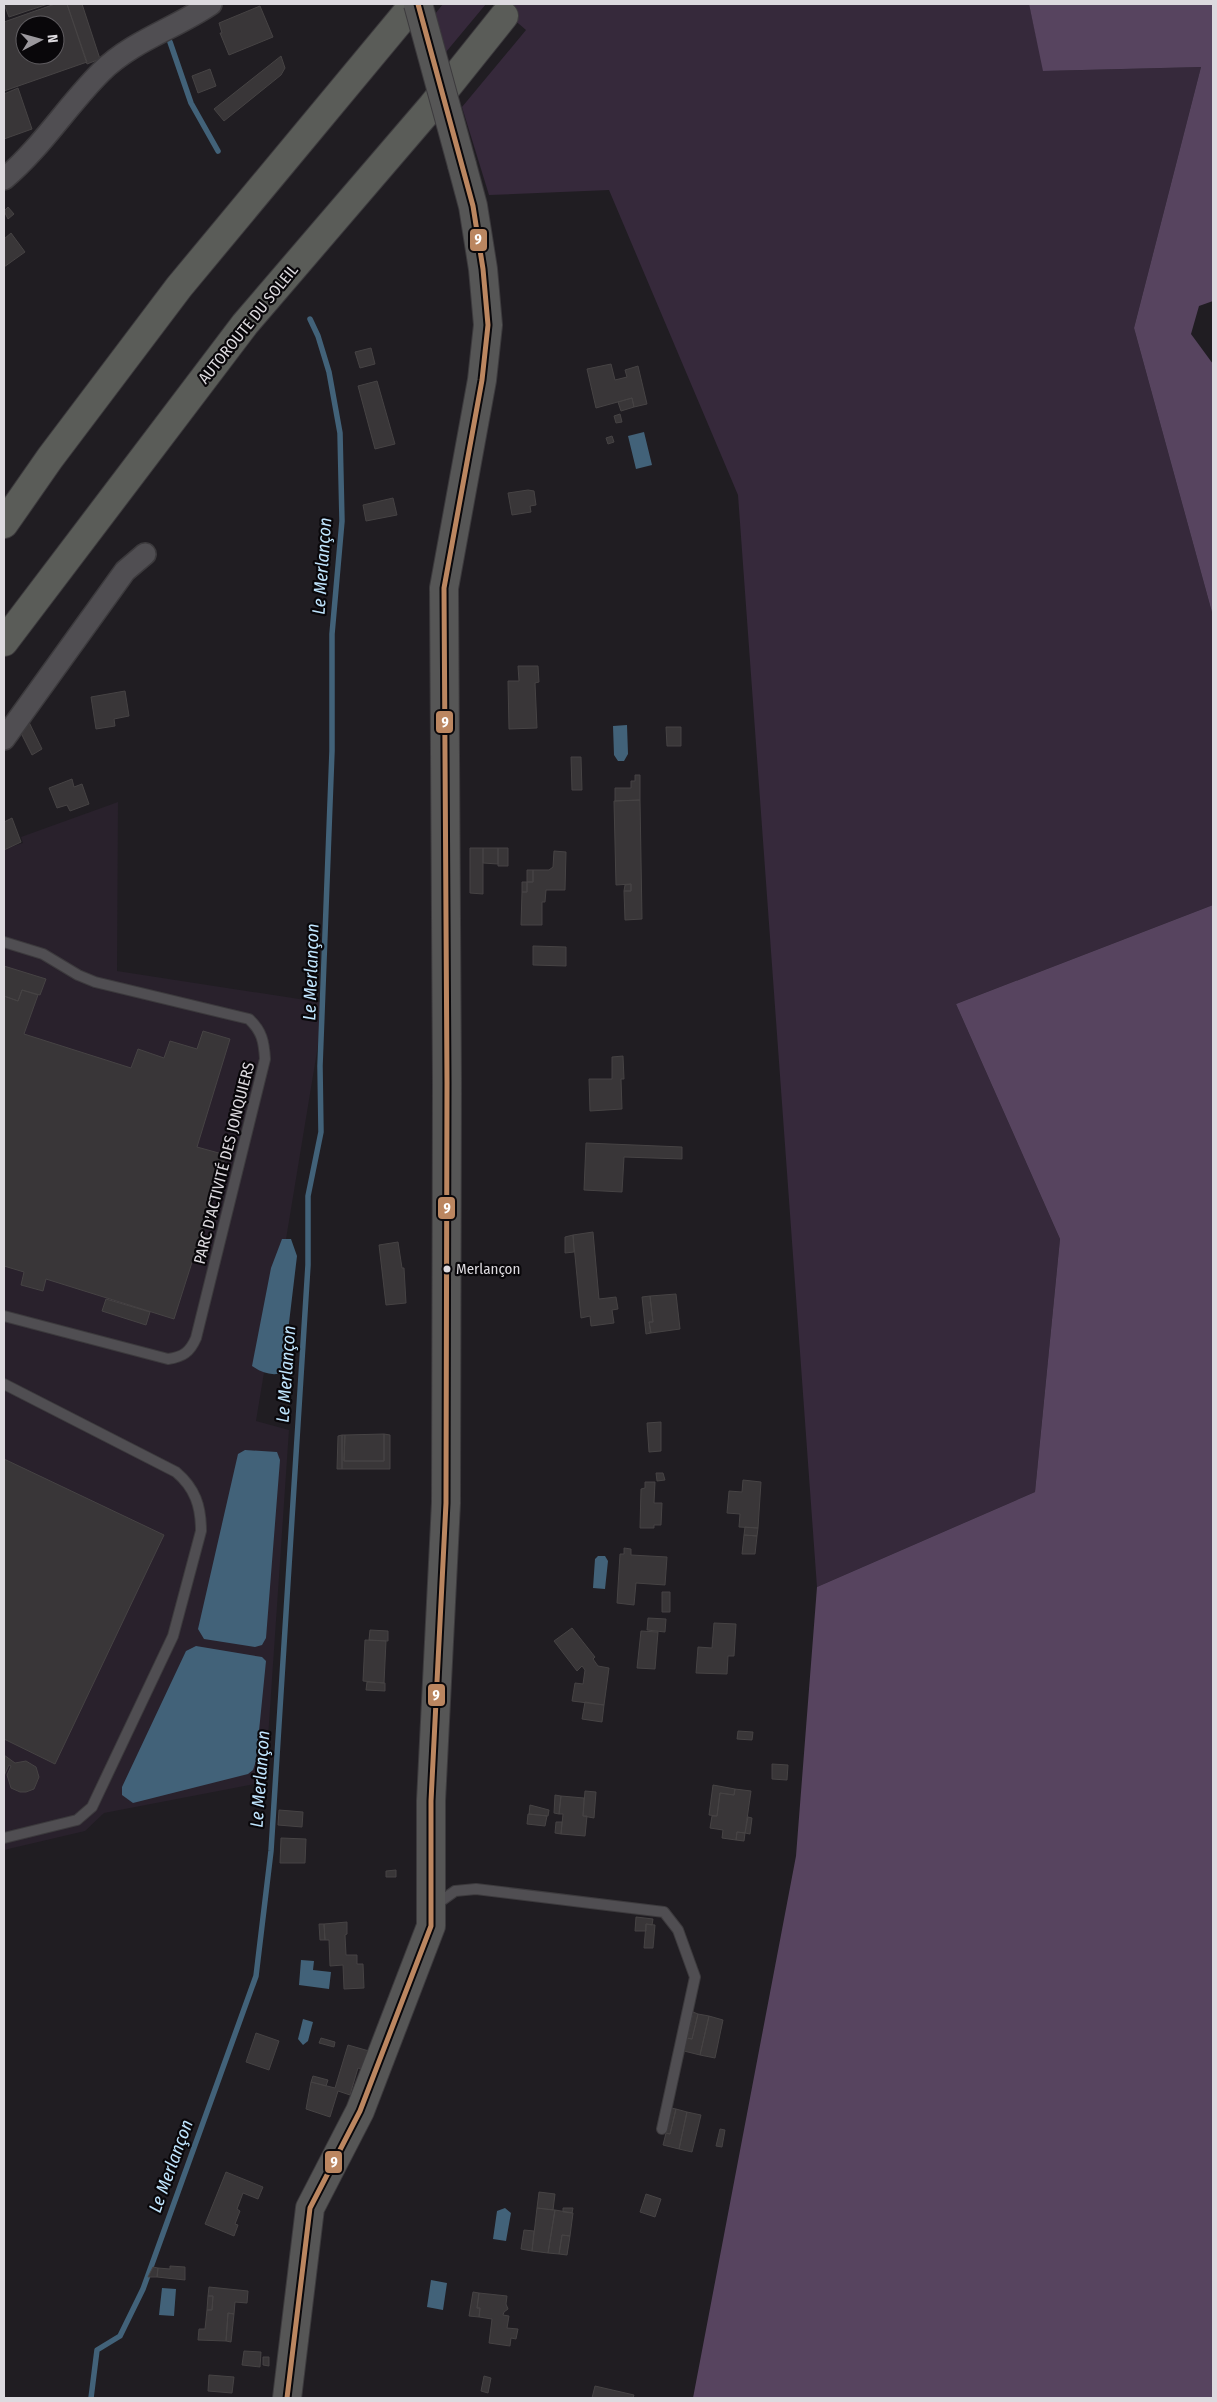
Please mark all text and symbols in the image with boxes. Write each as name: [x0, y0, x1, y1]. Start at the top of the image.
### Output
north arrow: [15, 15, 65, 65]
text: N: [44, 34, 61, 44]
line badge: 9: [469, 228, 488, 252]
text: 9: [474, 231, 482, 248]
street label: AUTOROUTE DU SOLEIL: [194, 261, 302, 387]
water label: Le Merlançon: [308, 517, 336, 615]
line badge: 9: [435, 710, 454, 734]
text: 9: [441, 714, 449, 731]
water label: Le Merlançon: [298, 923, 324, 1021]
street label: PARC D'ACTIVITÉ DES JONQUIERS: [190, 1060, 258, 1266]
line badge: 9: [437, 1196, 456, 1220]
text: 9: [443, 1200, 451, 1217]
place label: Merlançon: [456, 1260, 520, 1278]
marker: Merlançon: [442, 1264, 452, 1274]
water label: Le Merlançon: [272, 1325, 300, 1423]
line badge: 9: [427, 1683, 446, 1707]
text: 9: [432, 1687, 440, 1704]
water label: Le Merlançon: [246, 1730, 274, 1828]
water label: Le Merlançon: [144, 2117, 198, 2215]
line badge: 9: [324, 2150, 343, 2174]
text: 9: [330, 2154, 338, 2171]

